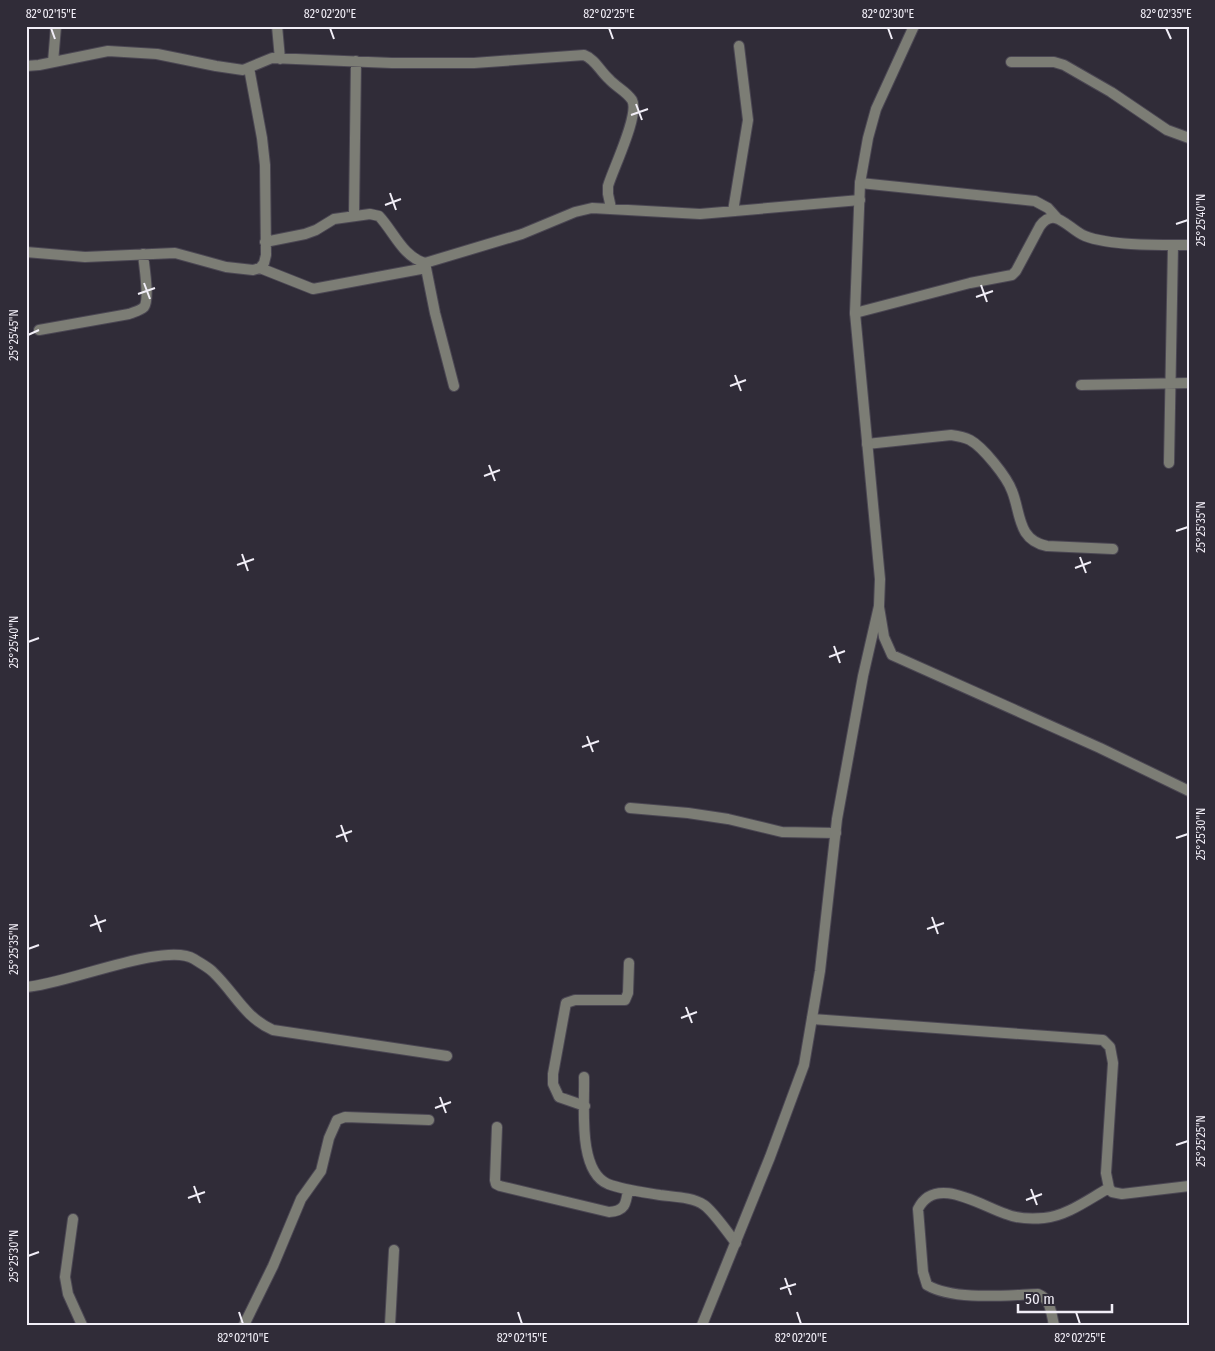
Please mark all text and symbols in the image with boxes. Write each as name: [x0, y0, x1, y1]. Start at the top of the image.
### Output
text: 82°02'15"E: [26, 7, 77, 21]
text: 82°02'20"E: [304, 7, 356, 21]
text: 82°02'25"E: [583, 7, 635, 21]
text: 82°02'30"E: [862, 7, 915, 21]
text: 82°02'35"E: [1140, 7, 1192, 21]
text: 25°25'40"N: [1194, 194, 1208, 246]
text: 25°25'45"N: [7, 309, 21, 361]
text: 25°25'35"N: [1194, 501, 1208, 553]
text: 25°25'40"N: [7, 616, 21, 668]
text: 25°25'30"N: [1194, 808, 1208, 860]
text: 25°25'35"N: [7, 923, 21, 975]
text: 25°25'25"N: [1194, 1115, 1208, 1167]
text: 25°25'30"N: [7, 1230, 21, 1282]
scale bar: [1018, 1281, 1111, 1313]
text: 50 m: [1025, 1290, 1055, 1308]
text: 82°02'10"E: [217, 1331, 269, 1345]
text: 82°02'15"E: [497, 1331, 548, 1345]
text: 82°02'20"E: [775, 1331, 827, 1345]
text: 82°02'25"E: [1054, 1331, 1106, 1345]

